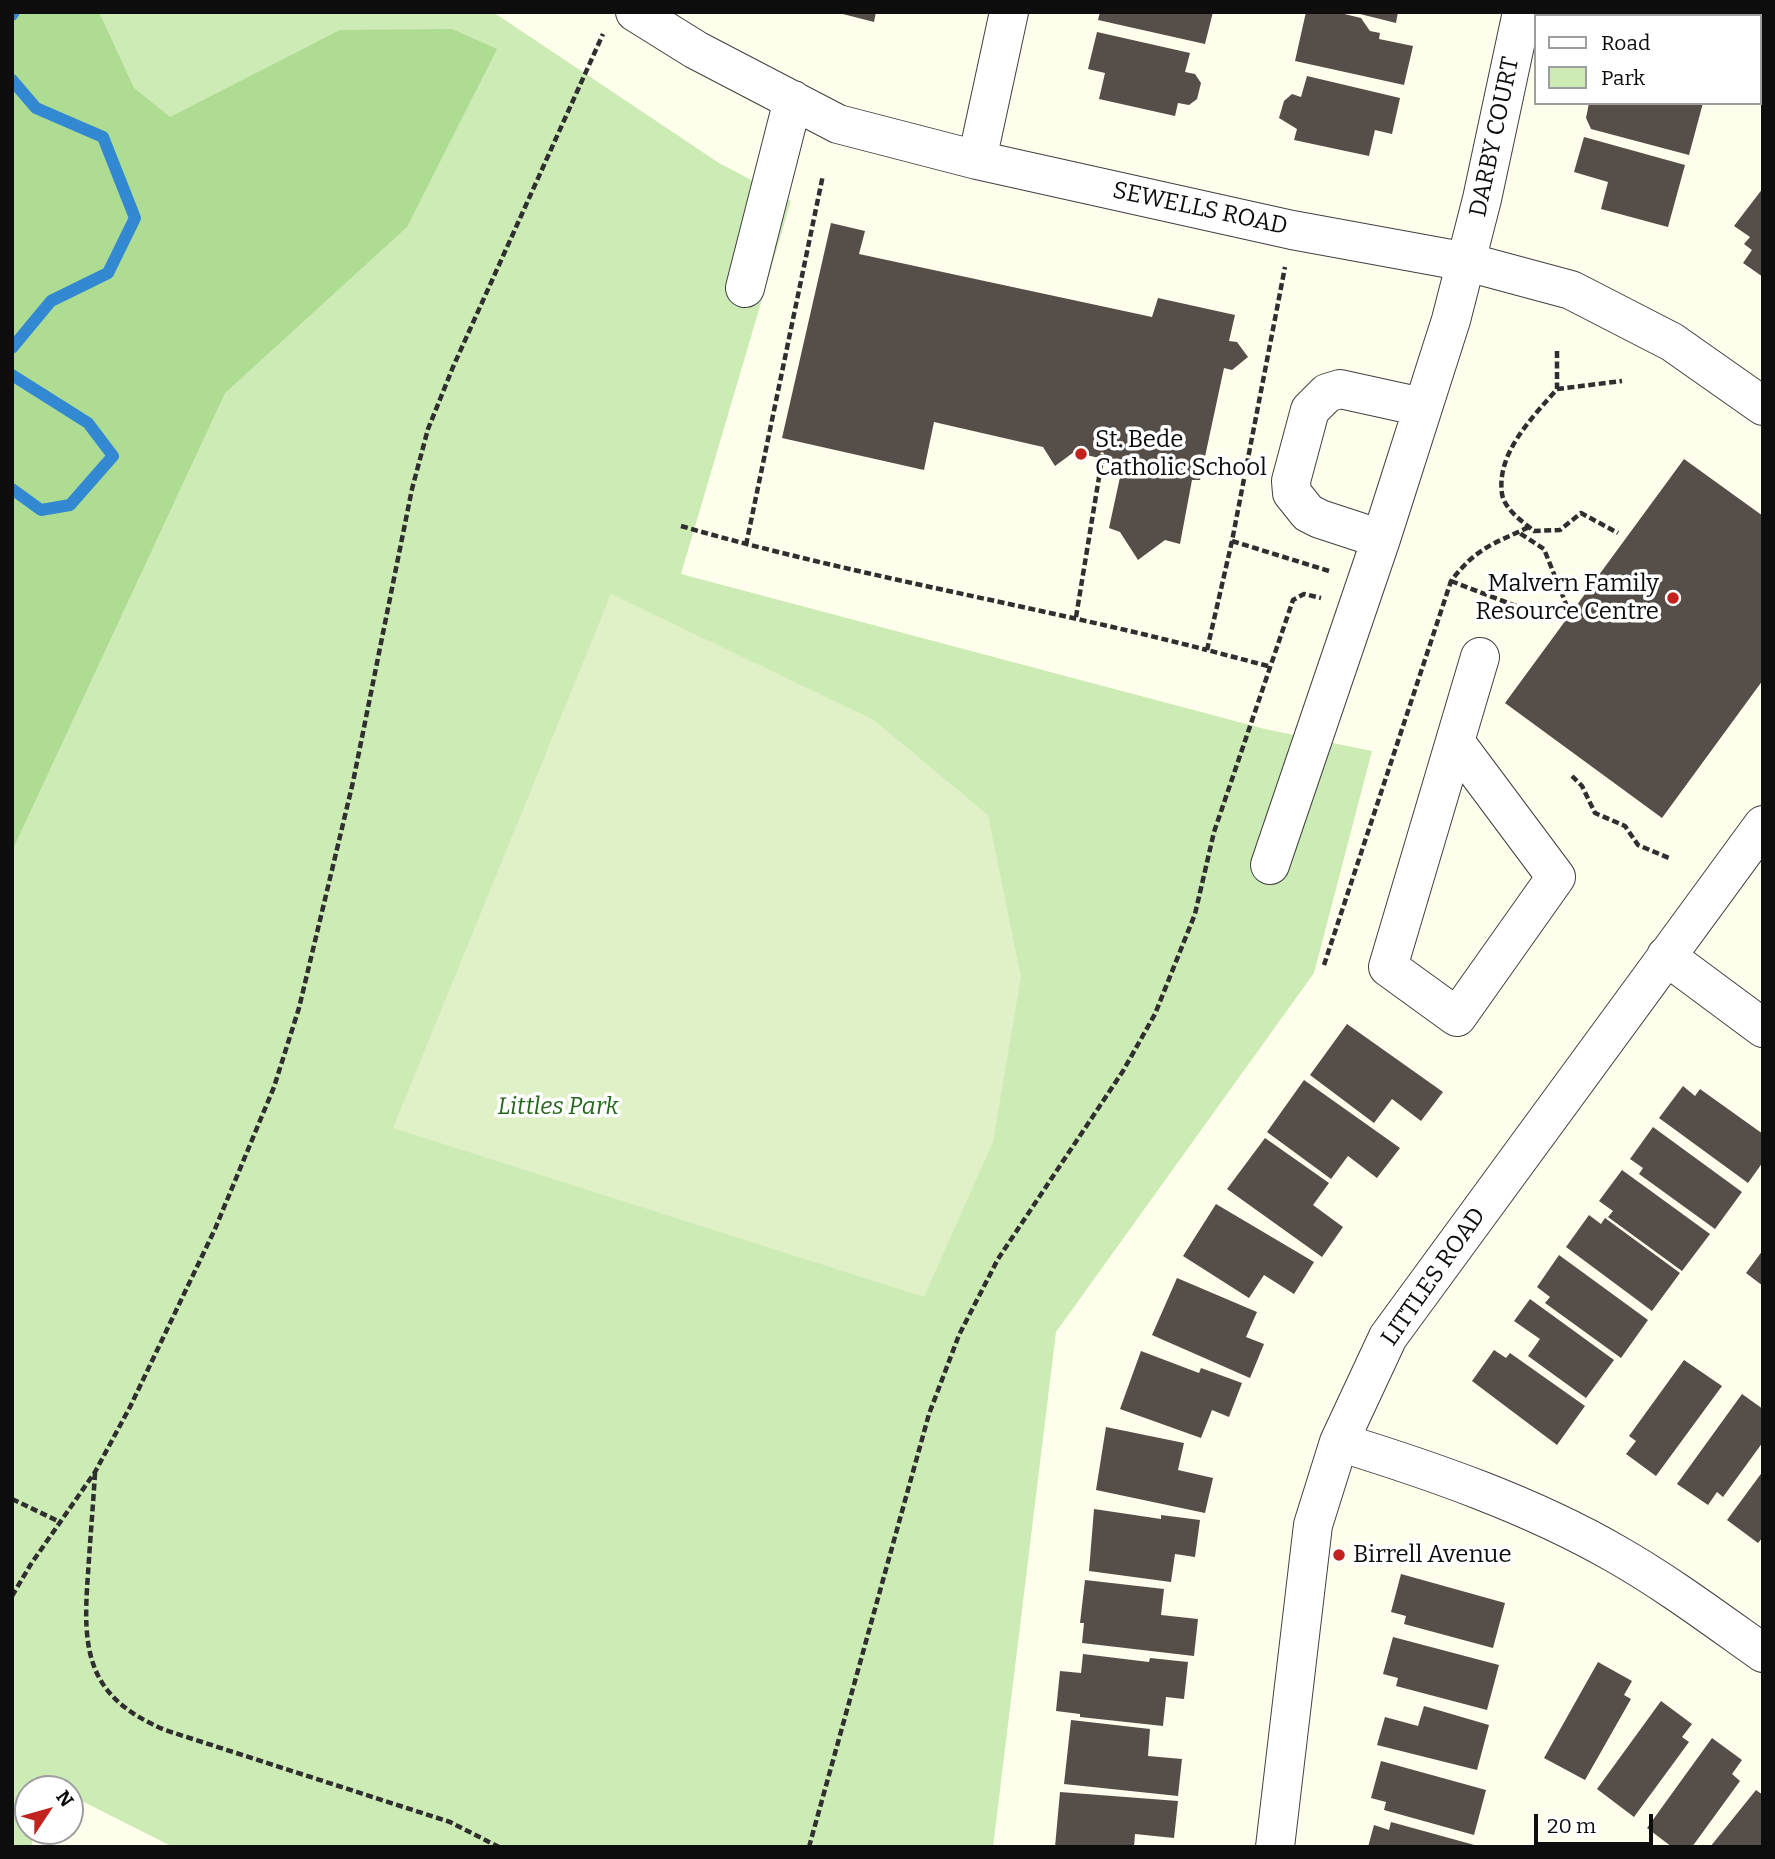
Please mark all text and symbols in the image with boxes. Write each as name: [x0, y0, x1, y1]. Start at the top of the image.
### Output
legend: [1534, 14, 1761, 105]
text: Road: [1601, 30, 1650, 56]
street label: DARBY COURT: [1464, 54, 1526, 220]
text: Park: [1601, 65, 1645, 91]
street label: SEWELLS ROAD: [1110, 176, 1290, 242]
place label: St. Bede Catholic School: [1095, 426, 1267, 482]
marker: St. Bede Catholic School: [1073, 446, 1089, 462]
place label: Malvern Family Resource Centre: [1476, 570, 1659, 626]
marker: Malvern Family Resource Centre: [1665, 590, 1681, 606]
park label: Littles Park: [498, 1093, 618, 1121]
street label: LITTLES ROAD: [1376, 1202, 1492, 1352]
place label: Birrell Avenue: [1353, 1541, 1512, 1569]
marker: Birrell Avenue: [1331, 1547, 1347, 1563]
north arrow: [14, 1775, 84, 1845]
text: N: [51, 1786, 78, 1811]
scale bar: [1537, 1800, 1656, 1844]
text: 20 m: [1547, 1813, 1596, 1839]

